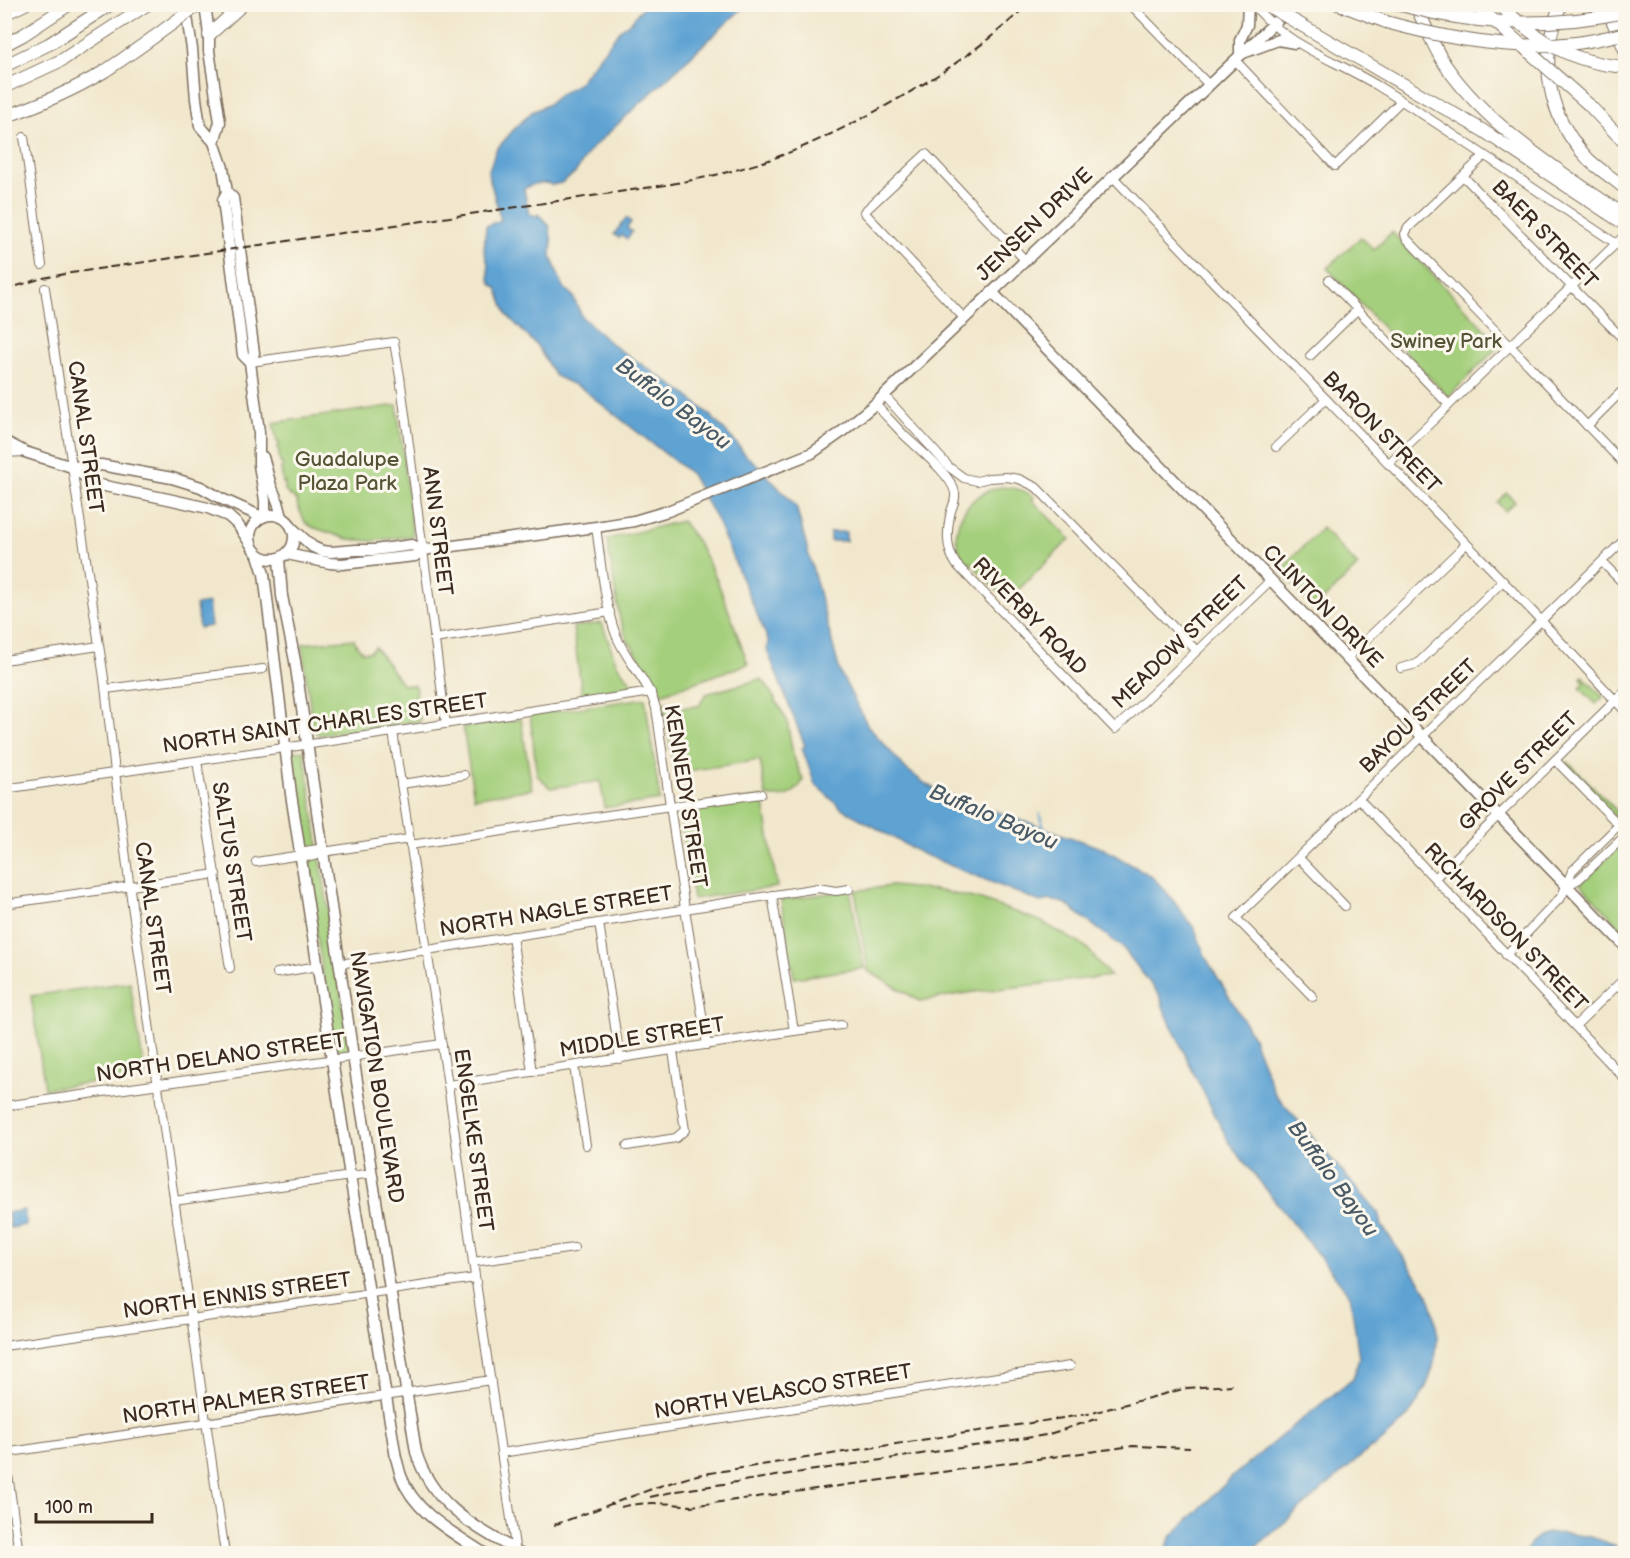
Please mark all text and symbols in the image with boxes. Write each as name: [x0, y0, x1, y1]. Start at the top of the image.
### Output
street label: JENSEN DRIVE: [971, 162, 1098, 286]
street label: BAER STREET: [1487, 175, 1603, 294]
park label: Swiney Park: [1390, 329, 1503, 354]
water label: Buffalo Bayou: [610, 352, 736, 456]
street label: CANAL STREET: [62, 359, 109, 515]
street label: BARON STREET: [1317, 366, 1446, 499]
park label: Guadalupe Plaza Park: [295, 447, 399, 496]
street label: ANN STREET: [417, 465, 458, 597]
street label: CLINTON DRIVE: [1258, 540, 1388, 673]
street label: RIVERBY ROAD: [967, 552, 1092, 680]
street label: MEADOW STREET: [1107, 571, 1254, 714]
street label: BAYOU STREET: [1355, 654, 1482, 779]
street label: NORTH SAINT CHARLES STREET: [161, 688, 490, 759]
street label: KENNEDY STREET: [659, 703, 712, 890]
street label: GROVE STREET: [1453, 706, 1583, 836]
water label: Buffalo Bayou: [925, 778, 1062, 857]
street label: SALTUS STREET: [206, 780, 257, 944]
street label: RICHARDSON STREET: [1419, 838, 1593, 1017]
street label: CANAL STREET: [129, 840, 176, 996]
street label: NORTH NAGLE STREET: [438, 881, 675, 942]
street label: NAVIGATION BOULEVARD: [344, 949, 409, 1205]
street label: MIDDLE STREET: [558, 1012, 727, 1063]
street label: NORTH DELANO STREET: [95, 1028, 348, 1087]
street label: ENGELKE STREET: [448, 1047, 499, 1233]
water label: Buffalo Bayou: [1282, 1116, 1384, 1242]
street label: NORTH ENNIS STREET: [121, 1267, 353, 1324]
street label: NORTH VELASCO STREET: [652, 1359, 914, 1424]
street label: NORTH PALMER STREET: [121, 1370, 372, 1429]
scale bar: [36, 1486, 152, 1524]
text: 100 m: [45, 1497, 93, 1518]

